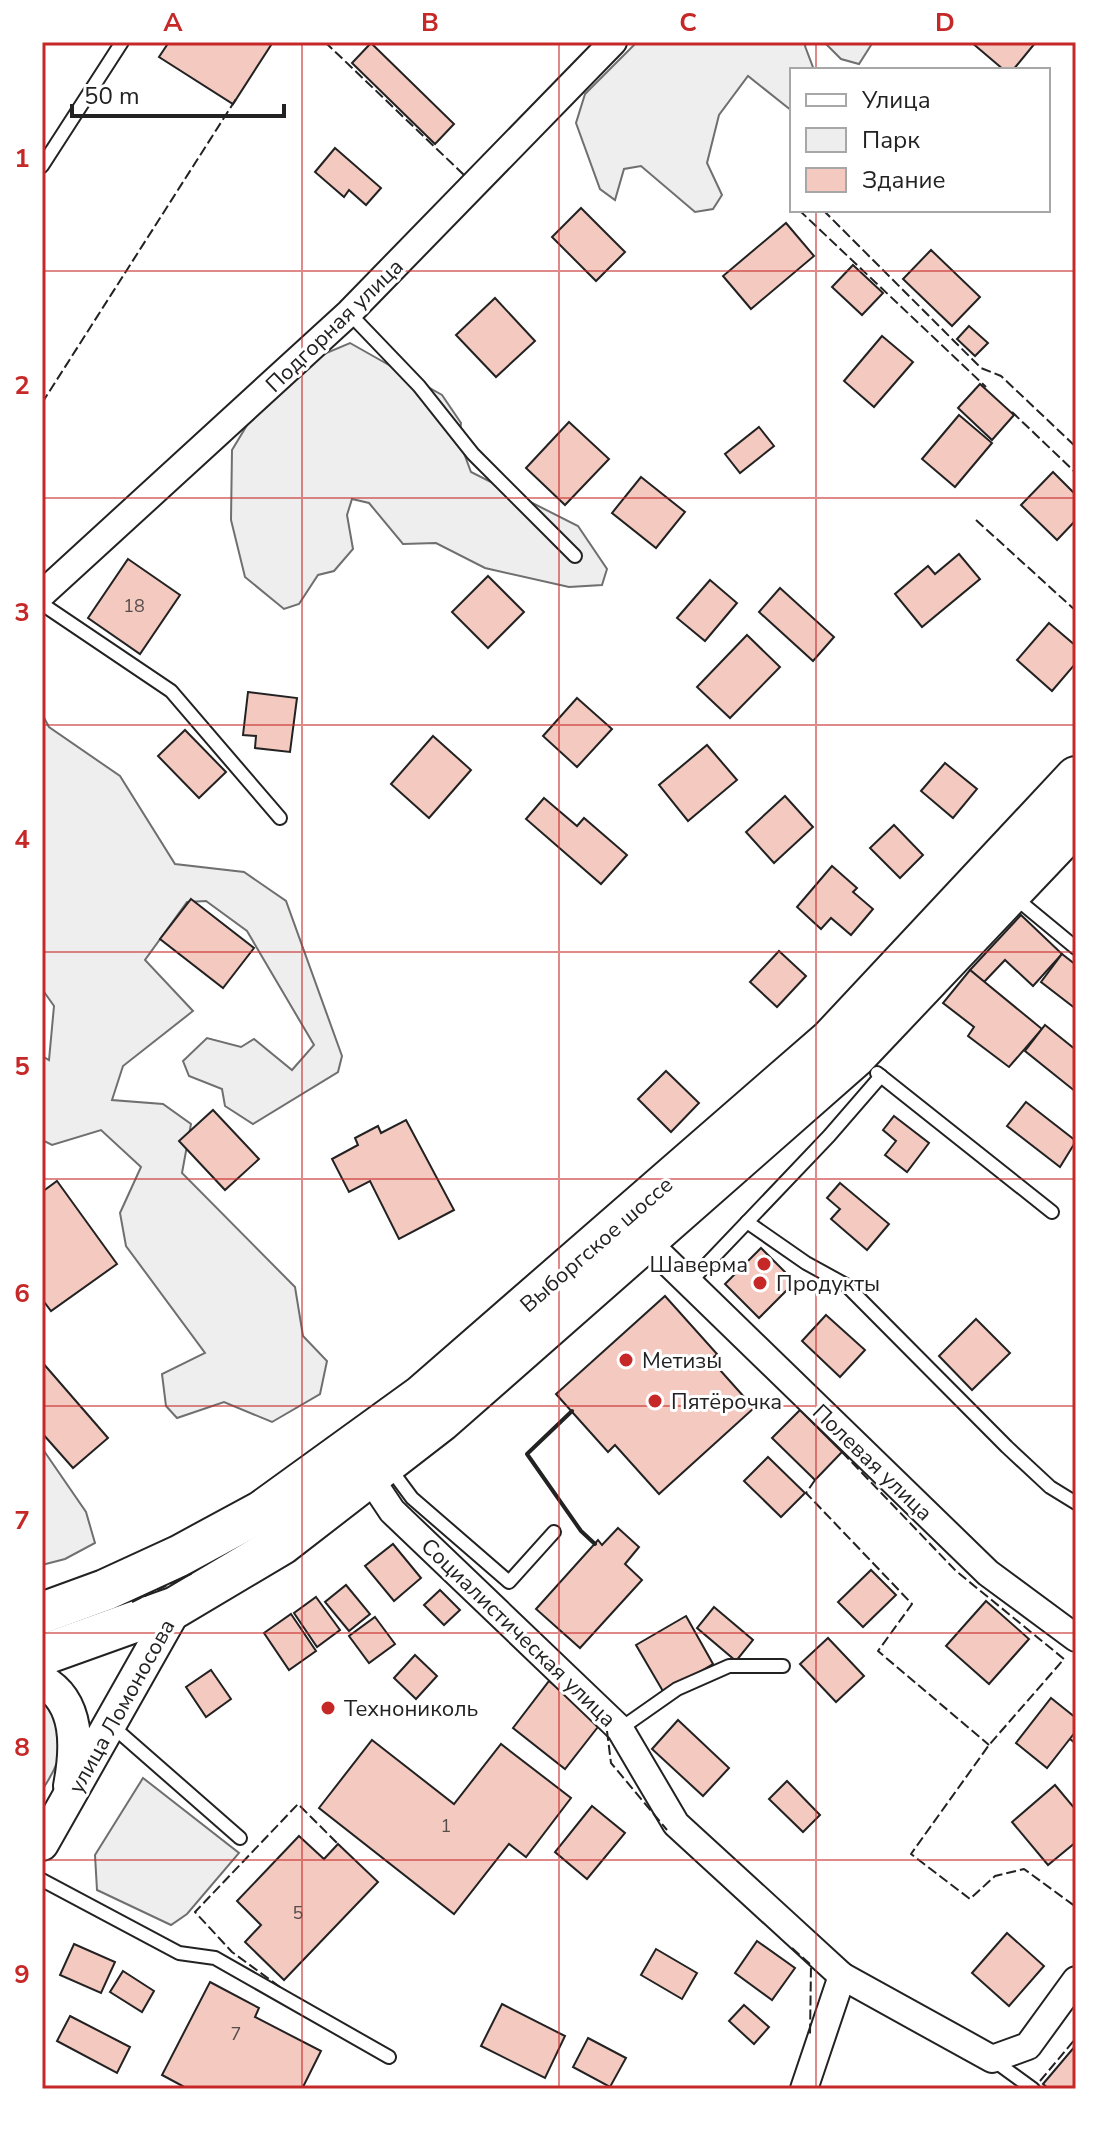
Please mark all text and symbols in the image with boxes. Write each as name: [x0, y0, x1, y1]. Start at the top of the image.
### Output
text: A: [163, 5, 183, 40]
text: B: [421, 5, 439, 40]
text: C: [679, 5, 697, 40]
text: D: [935, 5, 955, 40]
scale bar: [72, 68, 284, 118]
legend: [790, 68, 1050, 212]
text: 50 m: [84, 80, 140, 112]
text: Улица: [861, 84, 931, 116]
text: Парк: [862, 124, 920, 156]
text: 1: [14, 141, 30, 176]
text: Здание: [862, 164, 946, 196]
street label: Подгорная улица: [259, 252, 410, 399]
text: 2: [14, 368, 30, 403]
house number: 18: [123, 594, 145, 618]
text: 3: [14, 595, 30, 630]
text: 4: [14, 822, 30, 857]
text: 5: [14, 1049, 30, 1084]
street label: Выборгское шоссе: [514, 1170, 679, 1319]
place label: Шаверма: [650, 1250, 748, 1280]
marker: Шаверма: [755, 1255, 773, 1273]
place label: Продукты: [776, 1269, 880, 1299]
marker: Продукты: [751, 1274, 769, 1292]
text: 6: [14, 1276, 30, 1311]
place label: Метизы: [642, 1346, 722, 1376]
marker: Метизы: [617, 1351, 635, 1369]
place label: Пятёрочка: [671, 1387, 782, 1417]
marker: Пятёрочка: [646, 1392, 664, 1410]
street label: Полевая улица: [806, 1398, 939, 1528]
text: 7: [14, 1503, 30, 1538]
street label: Социалистическая улица: [414, 1532, 622, 1734]
street label: улица Ломоносова: [62, 1614, 182, 1799]
place label: Технониколь: [344, 1694, 478, 1724]
marker: Технониколь: [319, 1699, 337, 1717]
text: 8: [14, 1730, 30, 1765]
house number: 1: [441, 1814, 451, 1838]
house number: 5: [293, 1901, 303, 1925]
text: 9: [14, 1957, 30, 1992]
house number: 7: [231, 2022, 241, 2046]

